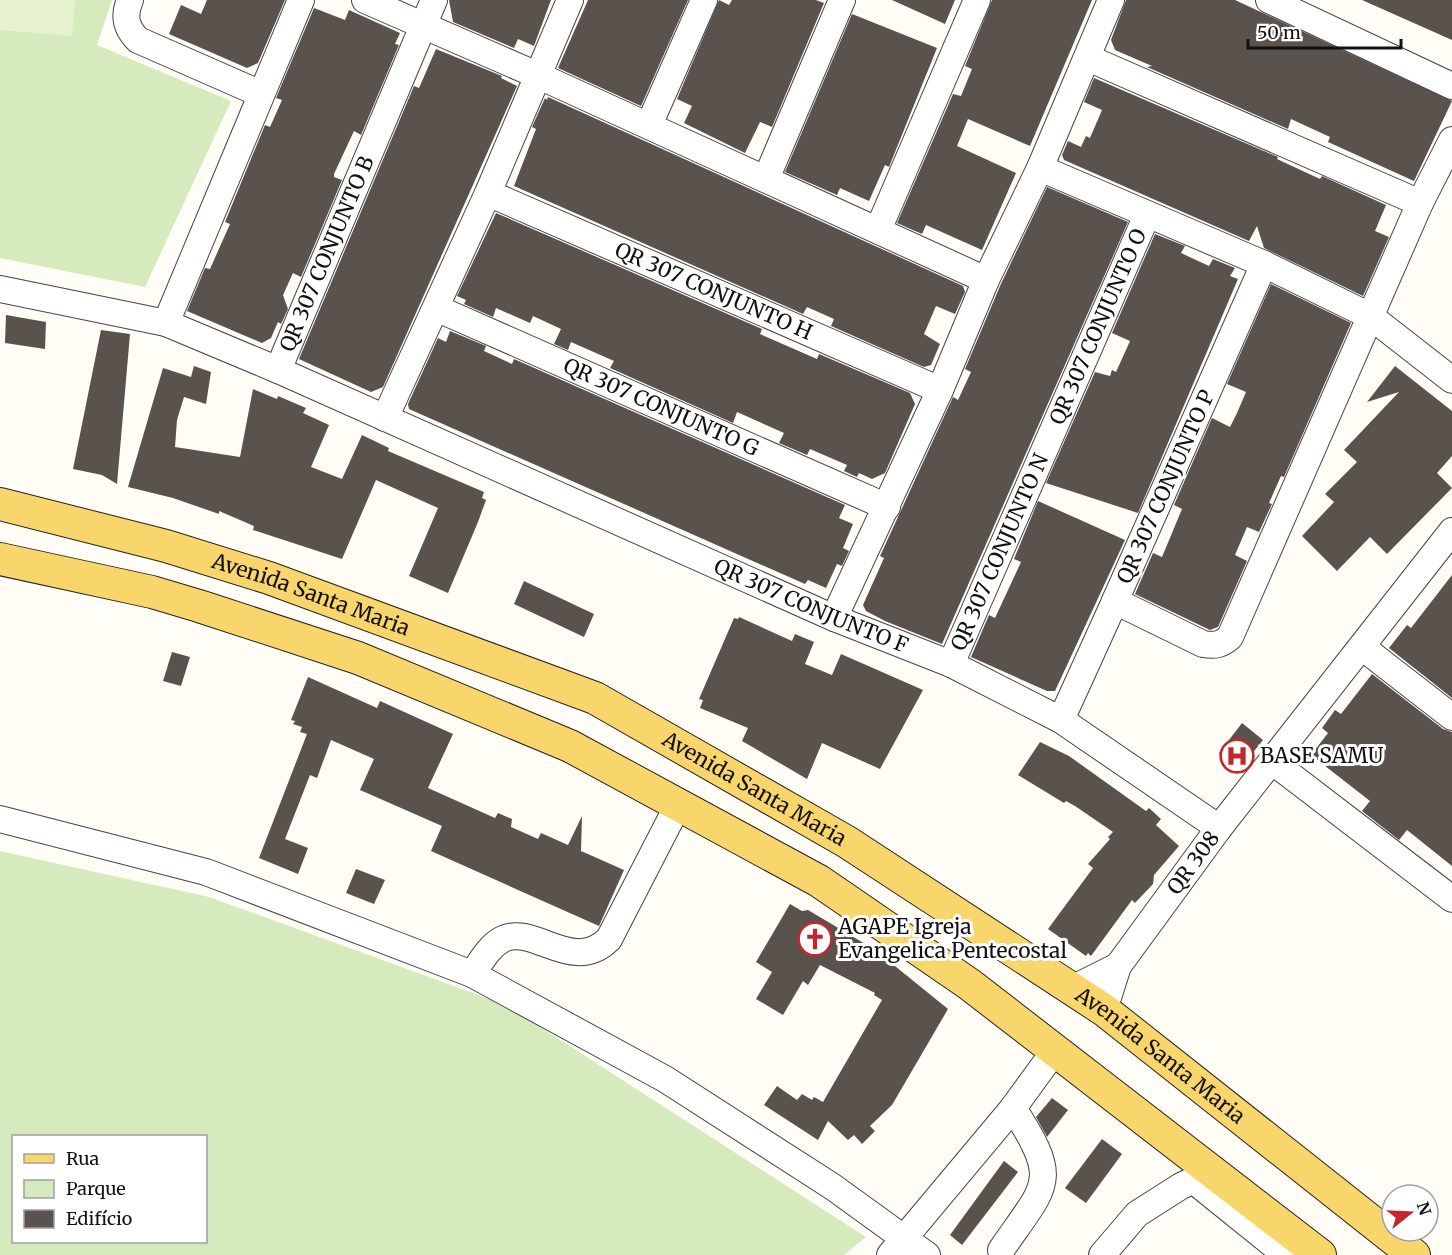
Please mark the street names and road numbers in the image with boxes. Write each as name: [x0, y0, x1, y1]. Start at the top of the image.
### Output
street label: QR 307 CONJUNTO B: [273, 152, 380, 356]
street label: QR 307 CONJUNTO O: [1043, 224, 1152, 429]
street label: QR 307 CONJUNTO H: [611, 236, 817, 346]
street label: QR 307 CONJUNTO G: [559, 352, 763, 462]
street label: QR 307 CONJUNTO P: [1111, 386, 1220, 588]
street label: QR 307 CONJUNTO N: [945, 449, 1054, 655]
street label: Avenida Santa Maria: [208, 547, 414, 642]
street label: QR 307 CONJUNTO F: [710, 552, 912, 659]
street label: Avenida Santa Maria: [657, 725, 852, 852]
street label: QR 308: [1161, 825, 1225, 900]
street label: Avenida Santa Maria: [1070, 980, 1251, 1129]

